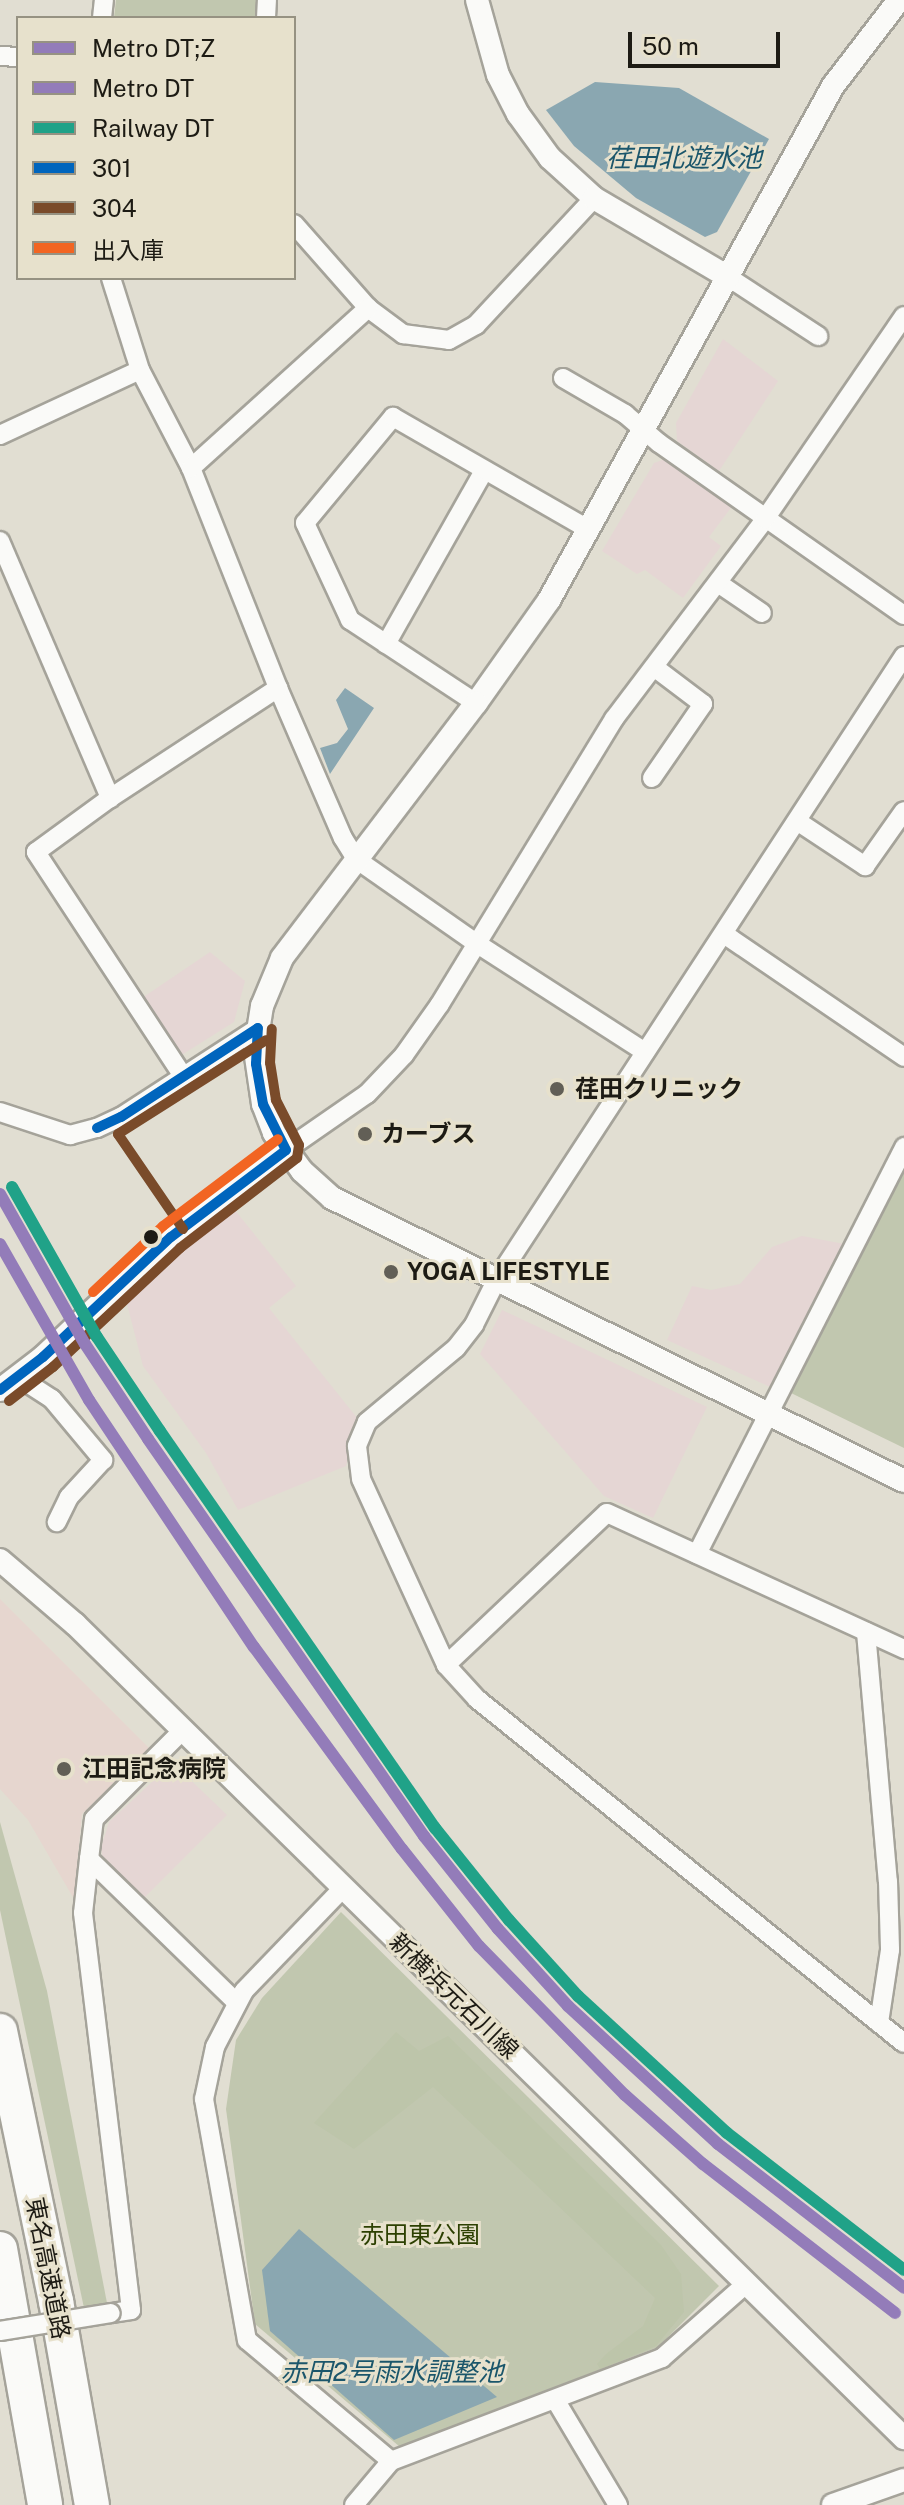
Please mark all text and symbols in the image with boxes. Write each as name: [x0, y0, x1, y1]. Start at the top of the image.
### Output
legend: [16, 16, 296, 280]
scale bar: [632, 16, 784, 66]
text: 50 m: [642, 32, 699, 60]
text: Metro DT;Z: [92, 34, 215, 62]
text: Metro DT: [92, 74, 194, 102]
text: Railway DT: [92, 114, 214, 142]
water label: 荏田北遊水池: [606, 142, 762, 174]
text: 301: [92, 154, 131, 182]
text: 304: [92, 194, 137, 222]
text: 出入庫: [92, 236, 164, 264]
place label: 荏田クリニック: [575, 1075, 743, 1103]
marker: 荏田クリニック: [546, 1078, 568, 1100]
place label: カーブス: [381, 1120, 477, 1148]
marker: カーブス: [356, 1125, 374, 1143]
unlabelled marker: [143, 1229, 159, 1245]
place label: YOGA LIFESTYLE: [407, 1258, 610, 1286]
marker: YOGA LIFESTYLE: [382, 1263, 400, 1281]
place label: 江田記念病院: [82, 1755, 226, 1783]
marker: 江田記念病院: [53, 1758, 75, 1780]
street label: 新横浜元石川線: [384, 1927, 524, 2065]
street label: 東名高速道路: [20, 2195, 76, 2341]
park label: 赤田東公園: [360, 2221, 480, 2249]
water label: 赤田2号雨水調整池: [281, 2356, 503, 2388]

